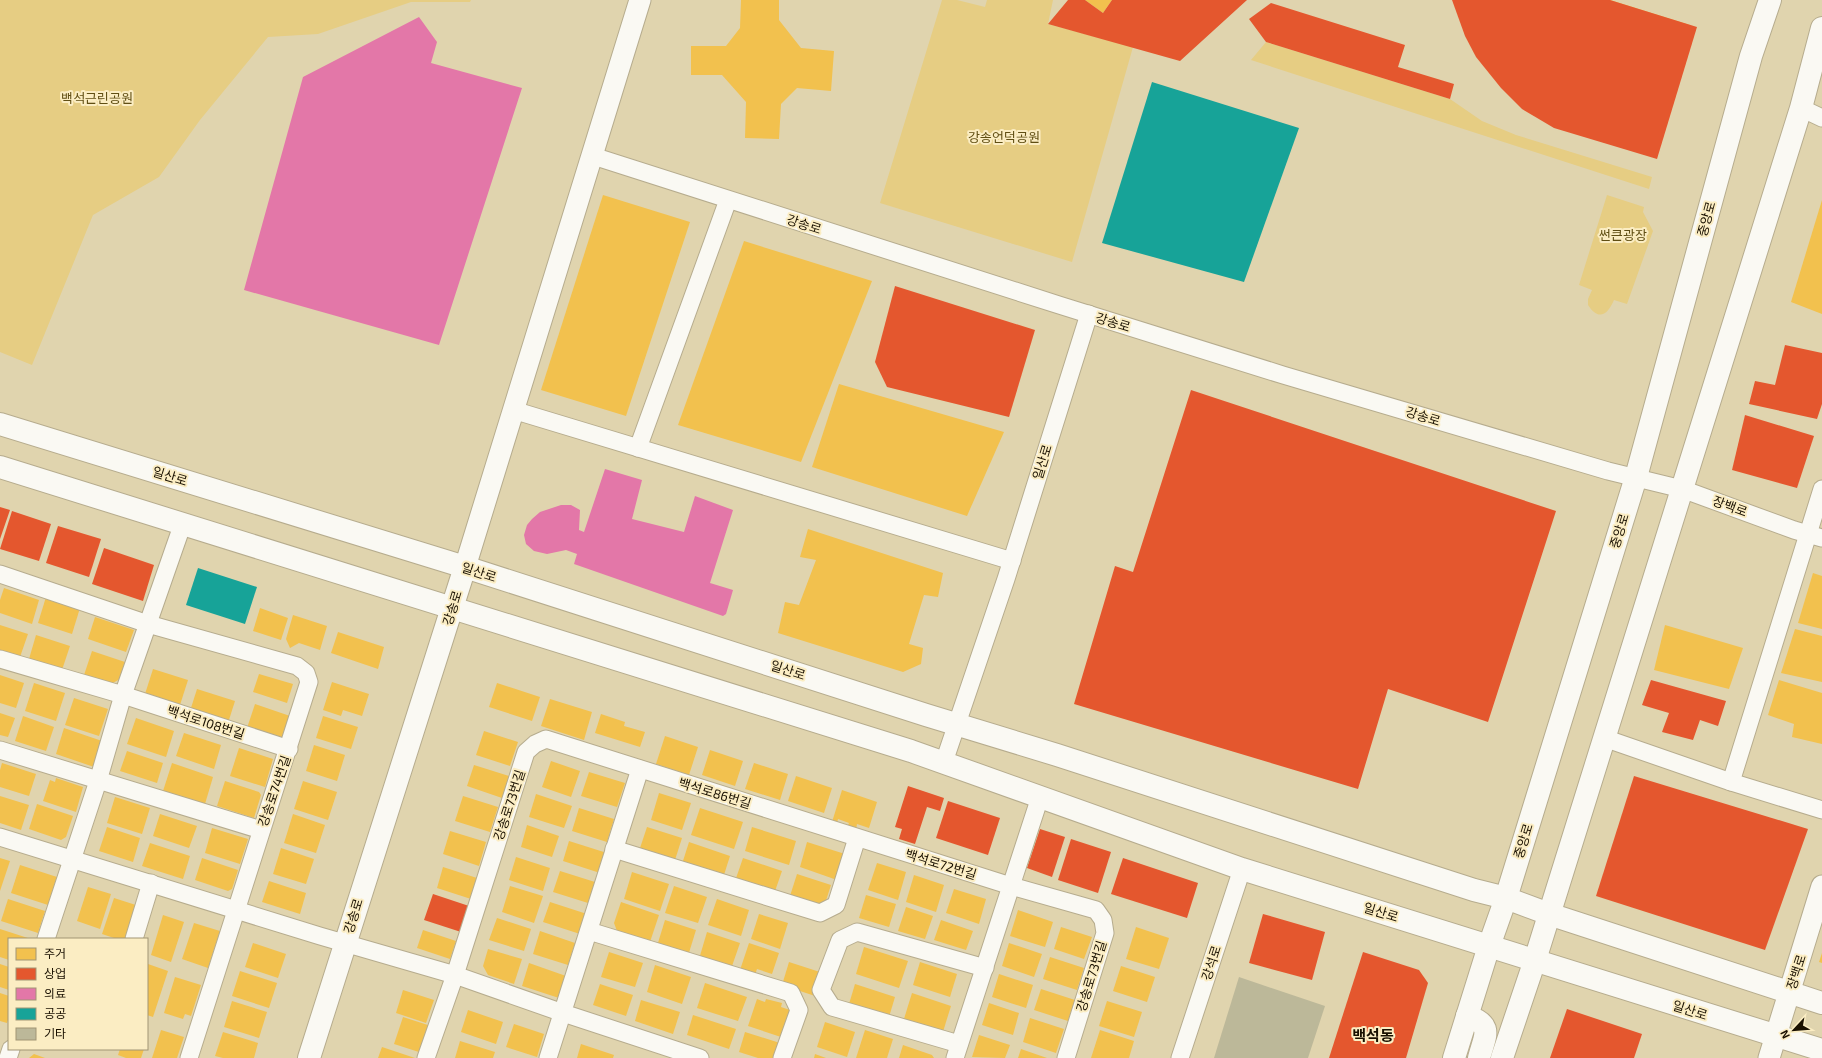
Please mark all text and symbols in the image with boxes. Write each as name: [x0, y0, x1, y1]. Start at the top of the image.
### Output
park label: 백석근린공원: [61, 90, 133, 106]
park label: 강송언덕공원: [968, 129, 1040, 145]
street label: 중앙로: [1694, 200, 1718, 238]
street label: 강송로: [784, 211, 824, 237]
park label: 썬큰광장: [1599, 227, 1647, 243]
street label: 강송로: [1093, 309, 1133, 335]
street label: 강송로: [1403, 403, 1443, 429]
street label: 일산로: [1029, 442, 1055, 482]
street label: 일산로: [150, 463, 190, 489]
street label: 장백로: [1710, 492, 1750, 520]
street label: 중앙로: [1606, 511, 1632, 551]
street label: 일산로: [459, 559, 499, 585]
street label: 강송로: [439, 588, 465, 628]
street label: 일산로: [768, 657, 808, 683]
street label: 백석로108번길: [165, 702, 247, 742]
street label: 강송로74번길: [254, 753, 294, 829]
street label: 강송로73번길: [490, 767, 528, 843]
street label: 백석로86번길: [677, 774, 753, 812]
street label: 중앙로: [1510, 821, 1536, 861]
street label: 백석로72번길: [903, 846, 979, 882]
street label: 강송로: [340, 896, 366, 936]
street label: 일산로: [1361, 899, 1401, 925]
legend: [8, 938, 148, 1050]
street label: 강송로73번길: [1073, 938, 1109, 1014]
street label: 강석로: [1198, 943, 1224, 983]
text: 주거: [44, 946, 66, 960]
street label: 장백로: [1783, 952, 1809, 992]
text: 상업: [44, 966, 66, 980]
text: 의료: [44, 986, 66, 1000]
street label: 일산로: [1670, 997, 1710, 1023]
text: 공공: [44, 1006, 66, 1020]
north arrow: [1774, 1010, 1814, 1050]
text: 기타: [44, 1026, 66, 1040]
district label: 백석동: [1352, 1026, 1394, 1044]
text: N: [1777, 1028, 1792, 1041]

